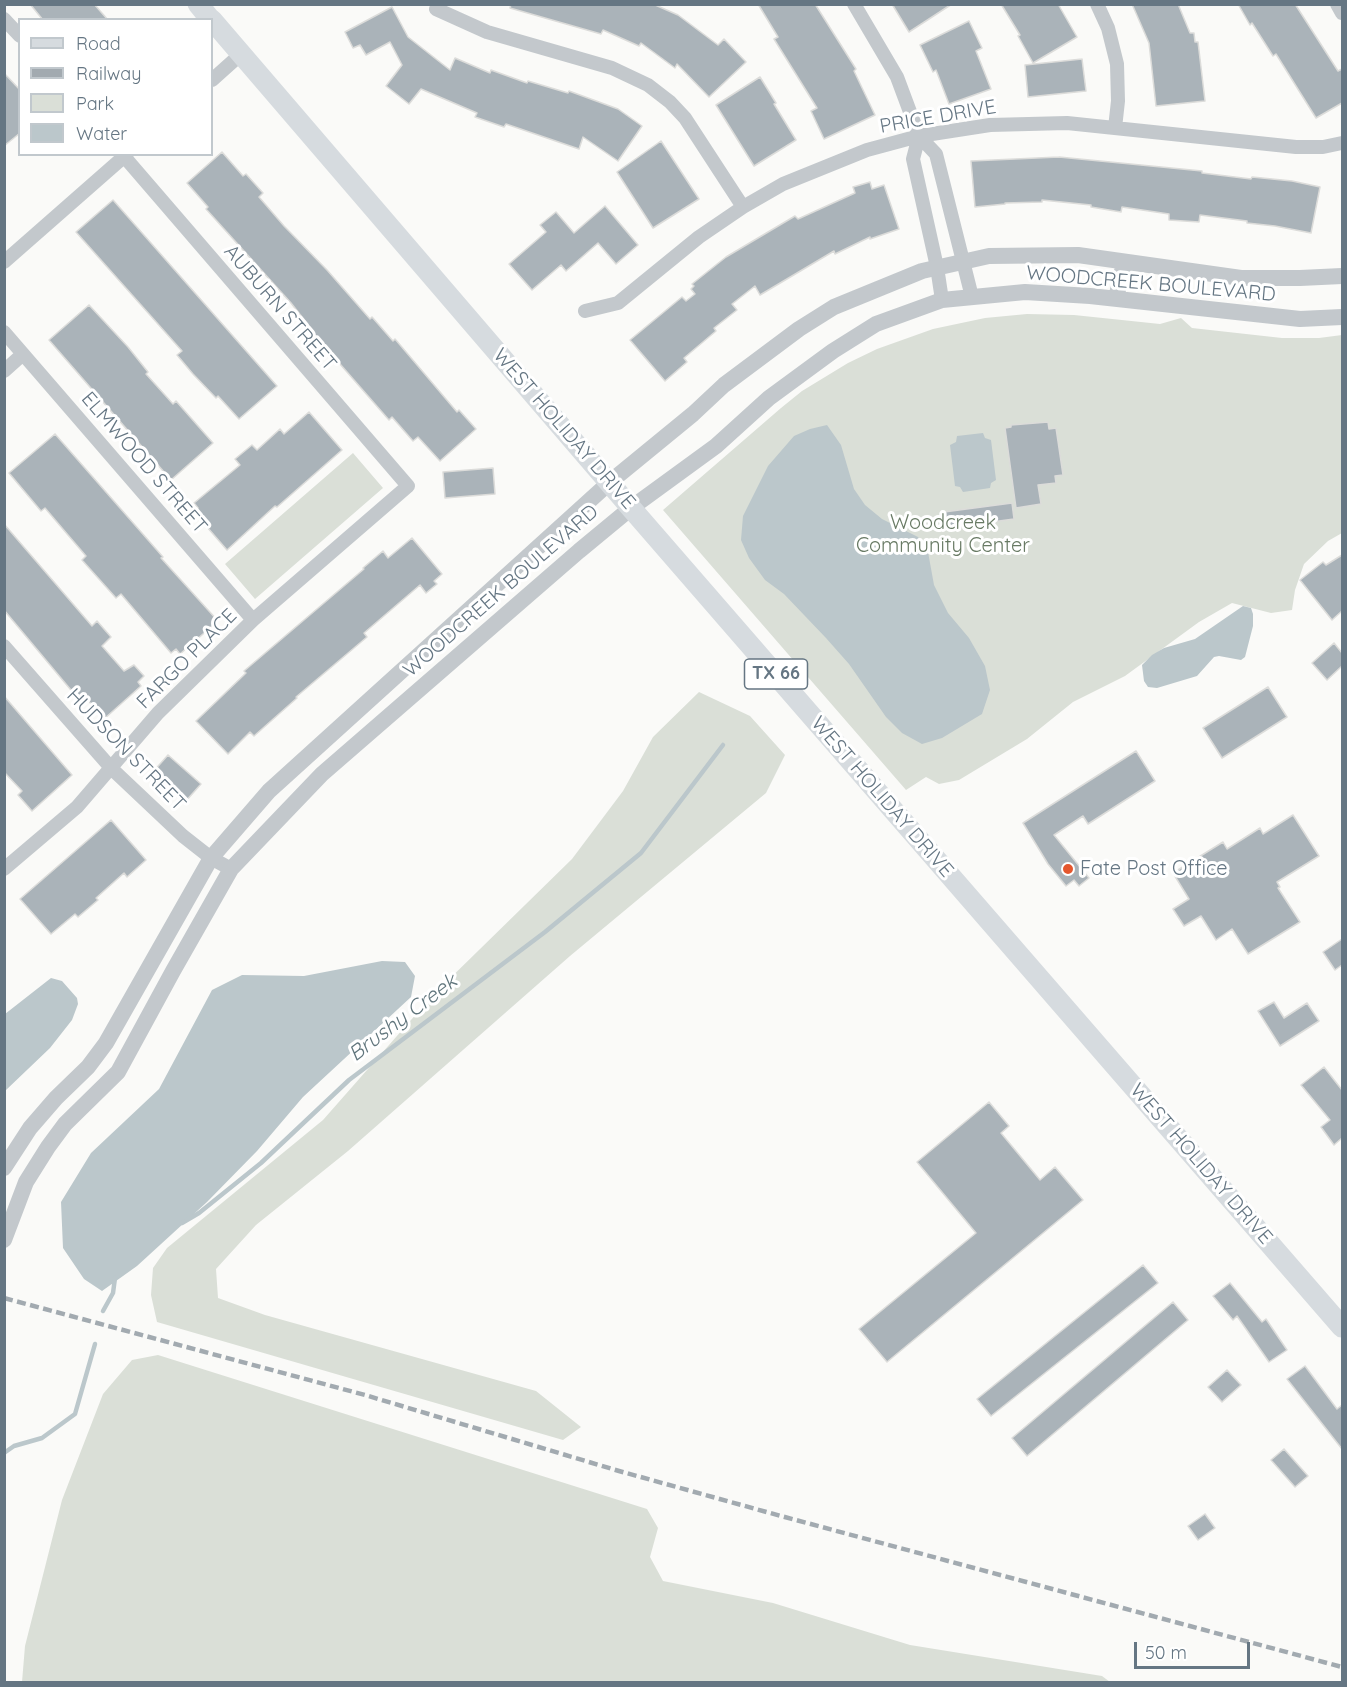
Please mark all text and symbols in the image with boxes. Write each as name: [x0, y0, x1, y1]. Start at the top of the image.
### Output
legend: [18, 18, 213, 156]
text: Road: [76, 32, 121, 55]
text: Railway: [76, 62, 142, 85]
text: Park: [76, 92, 114, 115]
street label: PRICE DRIVE: [878, 95, 998, 139]
text: Water: [76, 122, 127, 145]
street label: AUBURN STREET: [219, 240, 341, 376]
street label: WOODCREEK BOULEVARD: [1025, 261, 1277, 307]
street label: WEST HOLIDAY DRIVE: [488, 344, 640, 514]
street label: ELMWOOD STREET: [76, 387, 212, 539]
street label: WOODCREEK BOULEVARD: [399, 500, 603, 682]
park label: Woodcreek Community Center: [856, 511, 1030, 558]
street label: FARGO PLACE: [132, 604, 242, 714]
road number: TX 66: [744, 659, 808, 689]
street label: HUDSON STREET: [61, 684, 191, 816]
street label: WEST HOLIDAY DRIVE: [806, 712, 958, 882]
place label: Fate Post Office: [1080, 857, 1228, 881]
marker: Fate Post Office: [1061, 862, 1075, 876]
water label: Brushy Creek: [344, 969, 462, 1067]
street label: WEST HOLIDAY DRIVE: [1125, 1079, 1277, 1249]
scale bar: [1137, 1630, 1252, 1668]
text: 50 m: [1145, 1641, 1187, 1664]

